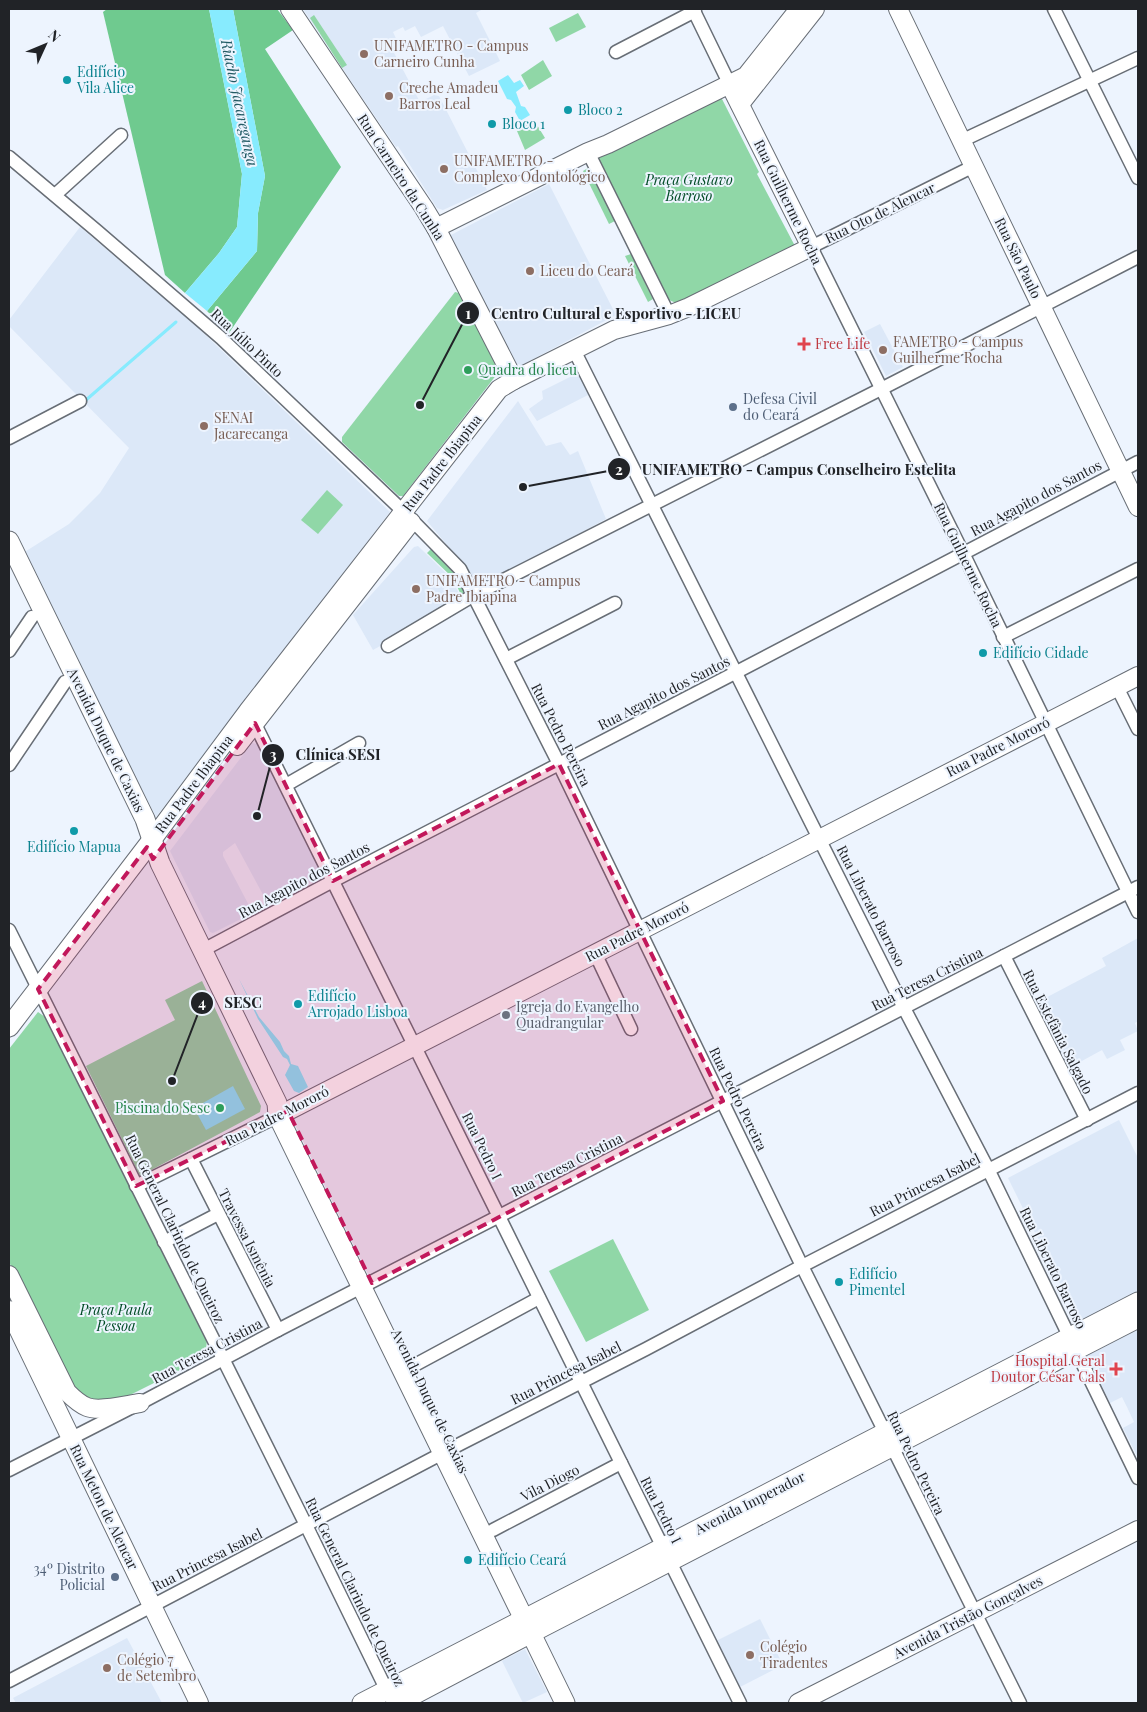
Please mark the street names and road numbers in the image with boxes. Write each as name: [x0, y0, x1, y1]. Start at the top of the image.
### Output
street label: Rua Carneiro da Cunha: [353, 110, 449, 243]
street label: Rua Guilherme Rocha: [750, 136, 827, 267]
street label: Rua Oto de Alencar: [822, 177, 939, 247]
street label: Rua São Paulo: [991, 214, 1046, 302]
street label: Rua Júlio Pinto: [207, 304, 288, 381]
street label: Rua Padre Ibiapina: [398, 410, 486, 515]
street label: Rua Agapito dos Santos: [967, 455, 1105, 540]
street label: Rua Guilherme Rocha: [930, 499, 1007, 630]
street label: Rua Agapito dos Santos: [595, 651, 733, 734]
street label: Avenida Duque de Caxias: [63, 664, 150, 815]
street label: Rua Pedro Pereira: [527, 680, 596, 790]
street label: Rua Padre Mororó: [943, 712, 1053, 781]
street label: Rua Padre Ibiapina: [150, 731, 237, 837]
street label: Rua Agapito dos Santos: [235, 837, 373, 922]
street label: Rua Liberato Barroso: [833, 842, 910, 970]
street label: Rua Padre Mororó: [582, 897, 692, 966]
street label: Rua Teresa Cristina: [868, 942, 986, 1015]
street label: Rua Estefânia Salgado: [1019, 966, 1098, 1098]
street label: Rua Pedro Pereira: [705, 1044, 772, 1154]
street label: Rua Padre Mororó: [222, 1081, 332, 1150]
street label: Rua Pedro I: [458, 1109, 507, 1183]
street label: Rua Teresa Cristina: [508, 1128, 626, 1201]
street label: Rua General Clarindo de Queiroz: [121, 1131, 230, 1327]
street label: Rua Princesa Isabel: [866, 1148, 983, 1221]
street label: Travessa Ismênia: [214, 1185, 281, 1290]
street label: Rua Liberato Barroso: [1016, 1204, 1091, 1332]
street label: Rua Teresa Cristina: [148, 1313, 265, 1388]
street label: Avenida Duque de Caxias: [387, 1325, 474, 1476]
street label: Rua Princesa Isabel: [507, 1336, 624, 1409]
street label: Rua Pedro Pereira: [883, 1408, 950, 1518]
street label: Rua Meton de Alencar: [66, 1441, 143, 1573]
street label: Vila Diogo: [516, 1459, 583, 1506]
street label: Avenida Imperador: [691, 1466, 809, 1539]
street label: Rua Pedro I: [636, 1473, 687, 1547]
street label: Rua General Clarindo de Queiroz: [301, 1494, 410, 1690]
street label: Rua Princesa Isabel: [148, 1523, 265, 1596]
street label: Avenida Tristão Gonçalves: [889, 1571, 1046, 1663]

